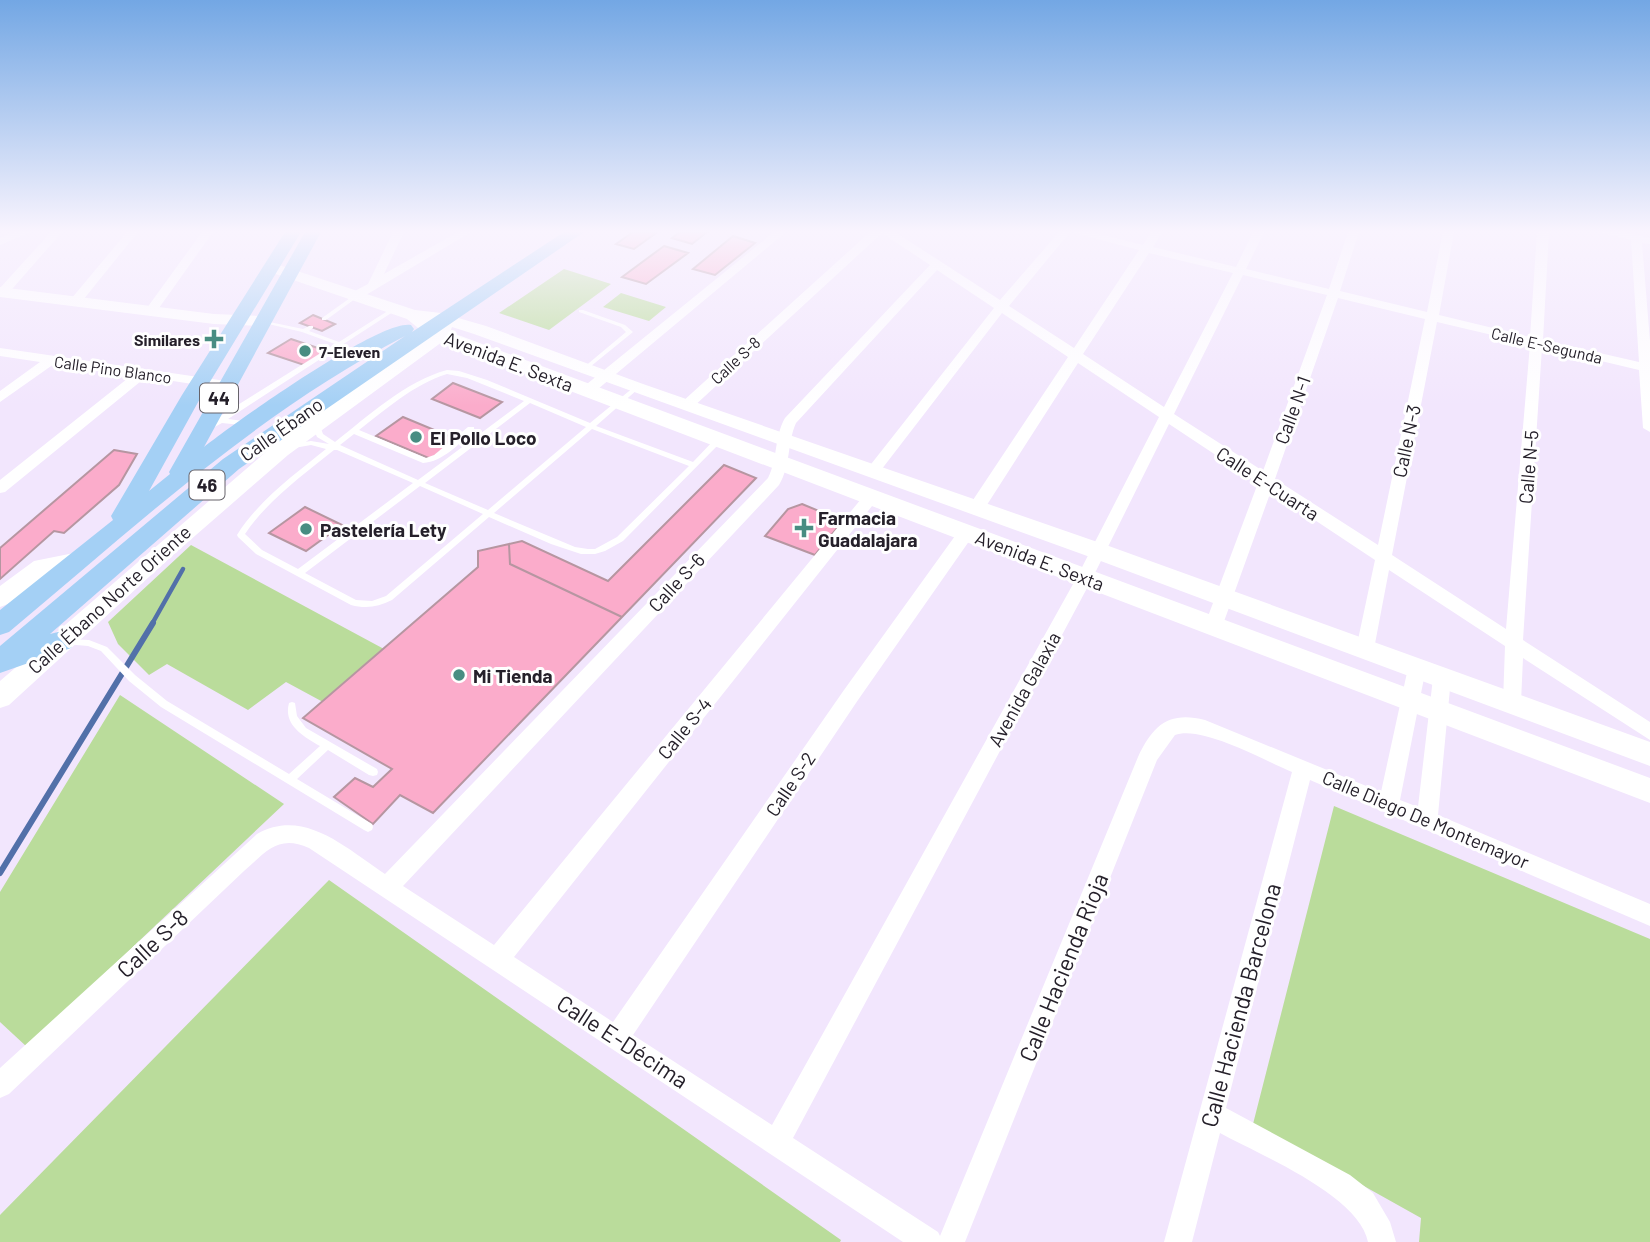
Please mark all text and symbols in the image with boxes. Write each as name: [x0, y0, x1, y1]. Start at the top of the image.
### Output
street label: Calle E-Segunda: [1490, 323, 1604, 367]
street label: Avenida E. Sexta: [441, 326, 577, 396]
place label: Similares: [134, 330, 200, 349]
marker: Similares: [206, 331, 222, 347]
street label: Calle S-8: [706, 332, 764, 388]
place label: 7-Eleven: [319, 342, 380, 361]
marker: 7-Eleven: [297, 343, 313, 359]
street label: Calle Pino Blanco: [53, 351, 173, 387]
street label: Calle N-1: [1269, 373, 1315, 447]
road number: 44: [200, 384, 238, 412]
street label: Calle Ébano: [235, 392, 327, 466]
street label: Calle N-3: [1387, 402, 1425, 480]
place label: El Pollo Loco: [430, 426, 537, 449]
marker: El Pollo Loco: [408, 429, 424, 445]
street label: Calle N-5: [1513, 429, 1543, 505]
street label: Calle E-Cuarta: [1212, 441, 1324, 525]
road number: 46: [190, 471, 224, 500]
place label: Farmacia Guadalajara: [818, 506, 918, 551]
place label: Pastelería Lety: [320, 518, 447, 541]
street label: Calle Ébano Norte Oriente: [23, 520, 195, 678]
marker: Farmacia Guadalajara: [796, 520, 812, 536]
marker: Pastelería Lety: [298, 521, 314, 537]
street label: Avenida E. Sexta: [972, 525, 1108, 595]
street label: Calle S-6: [643, 548, 709, 616]
street label: Avenida Galaxia: [983, 628, 1065, 750]
place label: Mi Tienda: [473, 664, 553, 687]
marker: Mi Tienda: [451, 667, 467, 683]
street label: Calle S-4: [652, 692, 716, 764]
street label: Calle S-2: [760, 747, 820, 821]
street label: Calle Diego De Montemayor: [1319, 765, 1533, 873]
street label: Calle Hacienda Rioja: [1012, 869, 1114, 1065]
street label: Calle Hacienda Barcelona: [1194, 880, 1286, 1130]
street label: Calle S-8: [110, 903, 194, 983]
street label: Calle E-Décima: [552, 988, 694, 1094]

